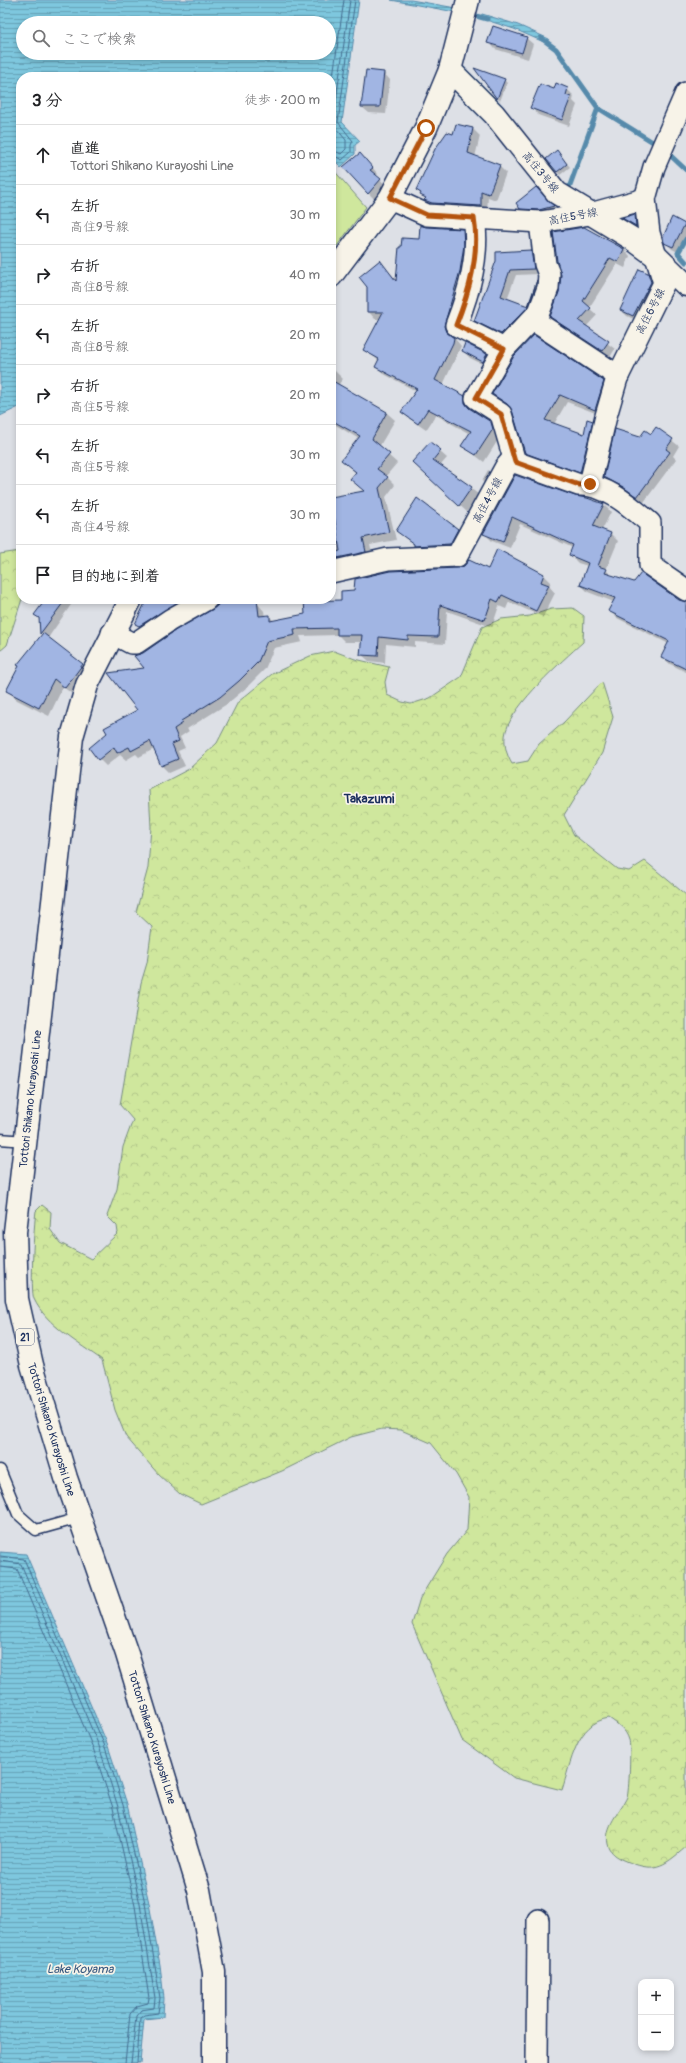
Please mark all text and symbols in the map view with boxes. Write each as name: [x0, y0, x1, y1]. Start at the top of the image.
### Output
search box: [16, 16, 336, 60]
icon: search: [30, 27, 52, 49]
text: ここで検索: [62, 30, 137, 49]
text: 3 分: [32, 90, 62, 111]
text: 徒歩 · 200 m: [245, 92, 320, 108]
route start: [417, 119, 435, 137]
text: 直進: [70, 139, 100, 158]
icon: ahead: [32, 144, 54, 166]
text: 30 m: [290, 147, 320, 163]
street label: 高住3号線: [520, 149, 562, 196]
text: Tottori Shikano Kurayoshi Line: [70, 158, 234, 174]
text: 左折: [70, 197, 100, 216]
icon: left: [32, 204, 54, 226]
street label: 高住5号線: [547, 205, 599, 228]
text: 30 m: [290, 207, 320, 223]
text: 高住9号線: [70, 219, 129, 235]
text: 右折: [70, 257, 100, 276]
icon: right: [32, 264, 54, 286]
text: 40 m: [289, 267, 320, 283]
text: 高住8号線: [70, 279, 129, 295]
street label: 高住6号線: [633, 286, 668, 337]
text: 左折: [70, 317, 100, 336]
icon: left: [32, 324, 54, 346]
text: 20 m: [289, 327, 320, 343]
text: 高住8号線: [70, 339, 129, 355]
text: 右折: [70, 377, 100, 396]
icon: right: [32, 384, 54, 406]
text: 20 m: [289, 387, 320, 403]
text: 高住5号線: [70, 399, 129, 415]
text: 左折: [70, 437, 100, 456]
icon: left: [32, 444, 54, 466]
text: 30 m: [290, 447, 320, 463]
text: 高住5号線: [70, 459, 129, 475]
street label: 高住4号線: [470, 475, 505, 526]
route end: [581, 475, 599, 493]
text: 左折: [70, 497, 100, 516]
icon: left: [32, 504, 54, 526]
text: 30 m: [290, 507, 320, 523]
text: 高住4号線: [70, 519, 130, 535]
icon: arrive: [32, 564, 54, 586]
text: 目的地に到着: [70, 567, 160, 586]
district label: Takazumi: [343, 791, 395, 807]
street label: Tottori Shikano Kurayoshi Line: [17, 1029, 44, 1169]
road number: 21: [16, 1329, 34, 1345]
street label: Tottori Shikano Kurayoshi Line: [25, 1361, 78, 1498]
street label: Tottori Shikano Kurayoshi Line: [125, 1669, 179, 1806]
water label: Lake Koyama: [47, 1962, 115, 1977]
map controls: [638, 1979, 674, 2051]
button: +: [638, 1979, 674, 2015]
button: −: [638, 2015, 674, 2051]

